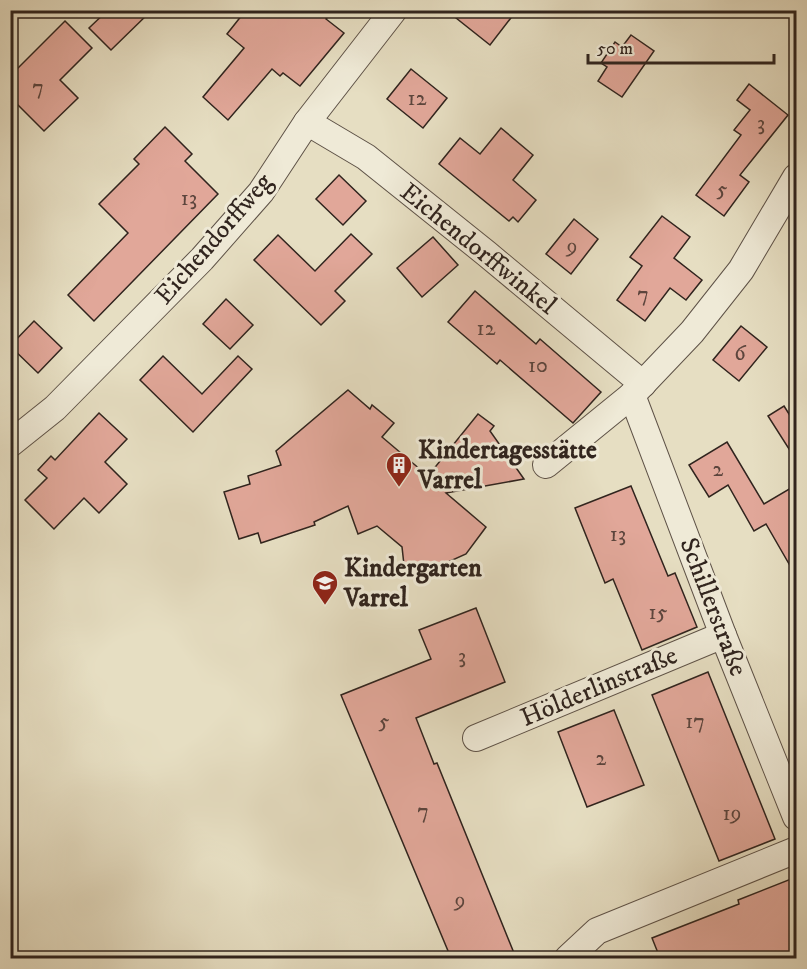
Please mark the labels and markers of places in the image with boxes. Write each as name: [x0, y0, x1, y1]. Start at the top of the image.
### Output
place label: Kindertagesstätte Varrel: [417, 434, 597, 497]
building icon: Kindertagesstätte Varrel: [384, 450, 414, 488]
place label: Kindergarten Varrel: [343, 552, 482, 615]
school or university icon: Kindergarten Varrel: [310, 568, 340, 606]

